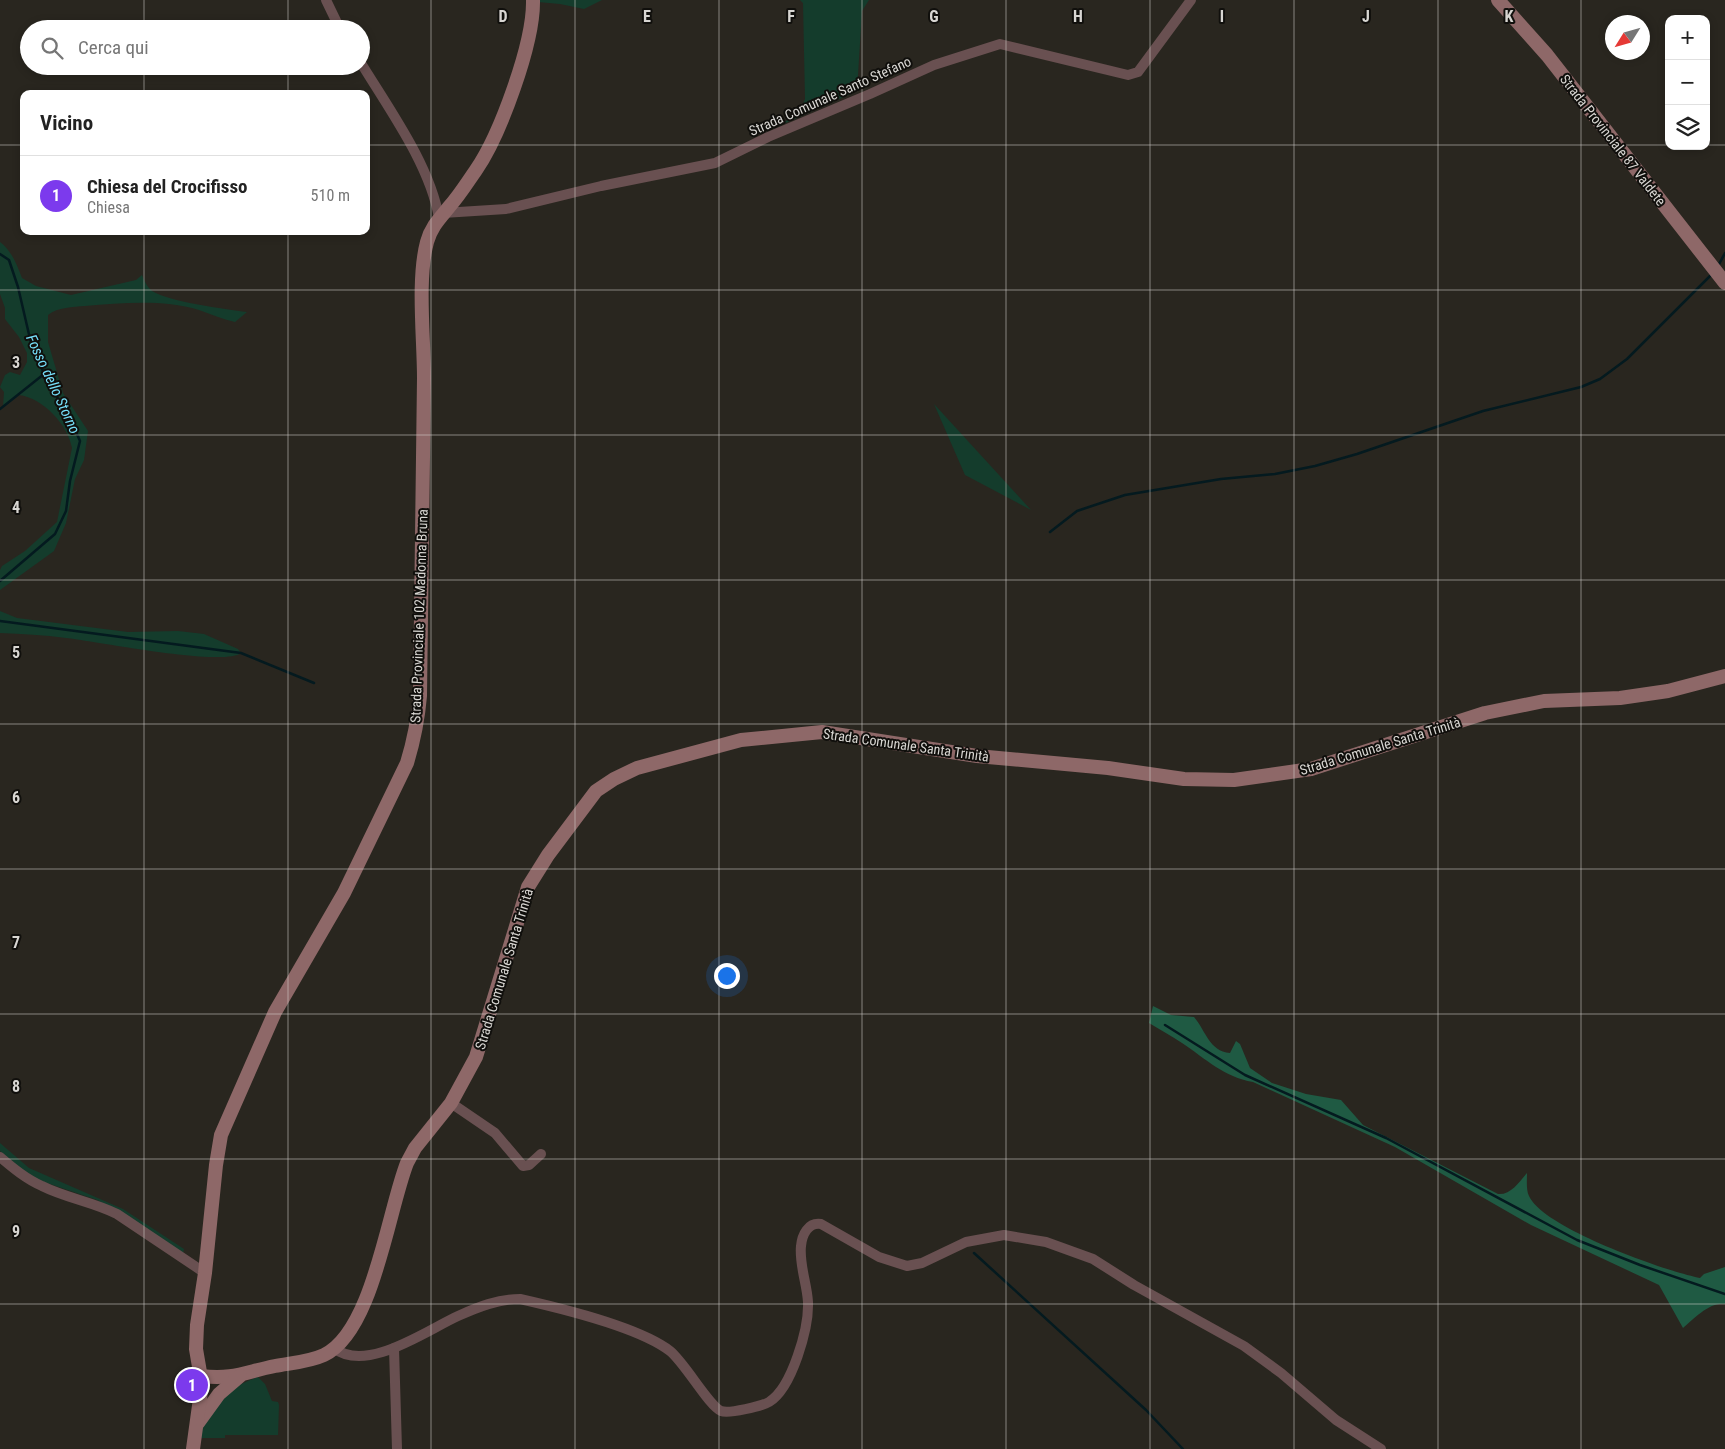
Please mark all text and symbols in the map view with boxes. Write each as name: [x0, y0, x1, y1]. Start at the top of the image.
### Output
text: D: [498, 7, 508, 26]
text: E: [643, 7, 651, 26]
text: F: [787, 7, 795, 26]
text: G: [929, 7, 939, 26]
text: H: [1073, 7, 1083, 26]
text: I: [1220, 7, 1224, 26]
text: J: [1362, 7, 1370, 26]
text: K: [1505, 7, 1514, 26]
north arrow: [1605, 15, 1650, 60]
map controls: [1665, 15, 1710, 150]
button: +: [1665, 15, 1710, 60]
search box: [20, 20, 370, 75]
icon: search: [38, 34, 66, 62]
text: Cerca qui: [78, 36, 149, 59]
street label: Strada Comunale Santo Stefano: [747, 53, 913, 139]
button: −: [1665, 60, 1710, 105]
street label: Strada Provinciale 87 Valdete: [1557, 71, 1669, 209]
button: layers: [1665, 105, 1710, 150]
text: Vicino: [40, 111, 93, 135]
text: Chiesa del Crocifisso: [87, 175, 248, 198]
text: 1: [52, 186, 60, 205]
text: 510 m: [311, 186, 350, 205]
text: Chiesa: [87, 198, 130, 217]
water label: Fosso dello Storno: [22, 332, 84, 436]
text: 3: [12, 353, 20, 372]
text: 4: [12, 498, 20, 517]
street label: Strada Provinciale 102 Madonna Bruna: [407, 509, 431, 723]
text: 5: [12, 643, 20, 662]
street label: Strada Comunale Santa Trinità: [1298, 714, 1462, 778]
street label: Strada Comunale Santa Trinità: [822, 725, 990, 765]
text: 6: [12, 788, 20, 807]
street label: Strada Comunale Santa Trinità: [472, 887, 536, 1051]
text: 7: [12, 933, 20, 952]
your location: [714, 963, 740, 989]
text: 8: [12, 1077, 20, 1096]
text: 9: [12, 1222, 20, 1241]
pin: 1: [176, 1366, 208, 1404]

